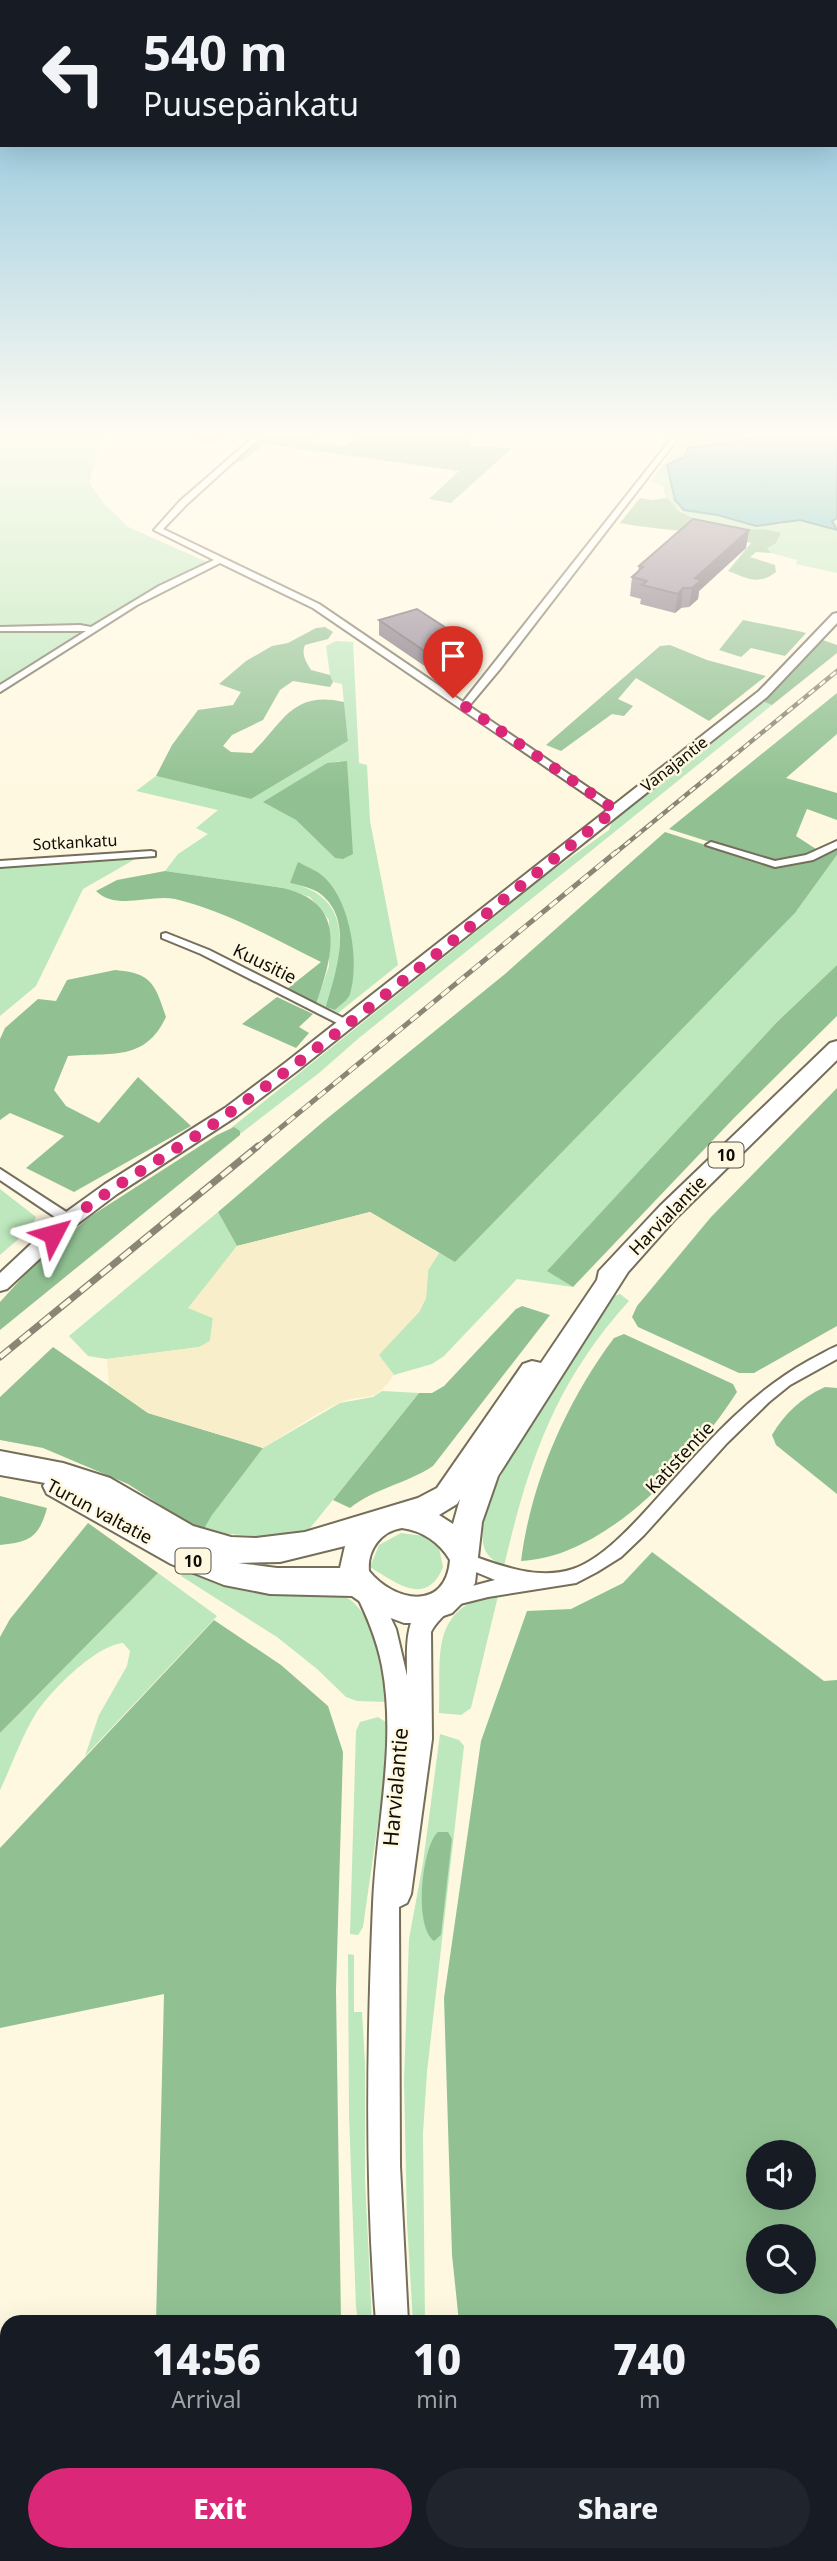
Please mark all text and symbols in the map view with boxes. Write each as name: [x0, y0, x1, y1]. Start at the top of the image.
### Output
text: 540 m: [143, 19, 288, 85]
icon: left: [28, 28, 119, 119]
text: Puusepänkatu: [143, 82, 359, 125]
pin: [423, 626, 483, 698]
icon: arrive: [434, 637, 472, 675]
street label: Vanajantie: [636, 731, 712, 797]
street label: Sotkankatu: [32, 829, 118, 855]
street label: Kuusitie: [229, 937, 301, 989]
road number: 10: [708, 1142, 744, 1168]
street label: Harvialantie: [623, 1170, 711, 1260]
position arrow: [16, 1197, 90, 1271]
street label: Katistentie: [640, 1416, 718, 1498]
street label: Turun valtatie: [43, 1473, 157, 1549]
road number: 10: [176, 1548, 210, 1574]
street label: Harvialantie: [376, 1727, 414, 1847]
map controls: [746, 2140, 816, 2294]
button: sound: [746, 2140, 816, 2210]
button: search: [746, 2224, 816, 2294]
text: 14:56: [152, 2330, 261, 2387]
text: 10: [413, 2330, 461, 2387]
text: 740: [613, 2330, 686, 2387]
text: Arrival: [171, 2383, 241, 2415]
text: min: [416, 2383, 458, 2415]
text: m: [639, 2383, 660, 2415]
button: Exit: [28, 2468, 412, 2548]
button: Share: [426, 2468, 810, 2548]

